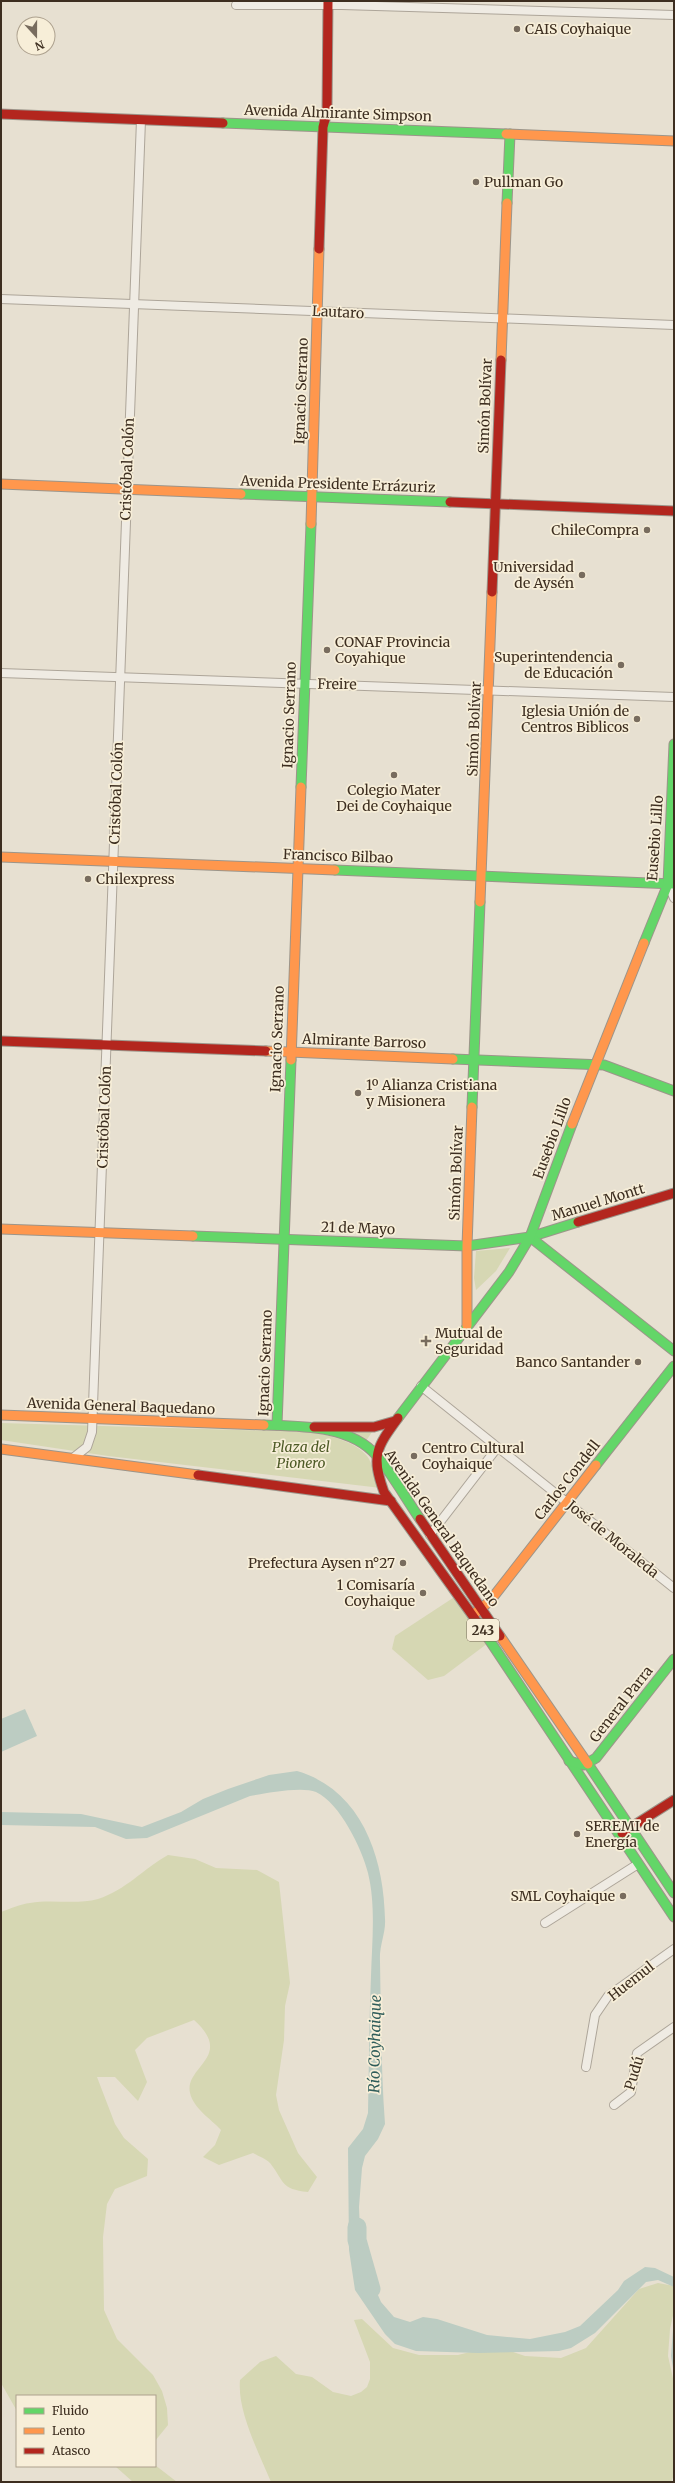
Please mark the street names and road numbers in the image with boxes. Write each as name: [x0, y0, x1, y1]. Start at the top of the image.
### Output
street label: Avenida Almirante Simpson: [243, 101, 432, 125]
street label: Lautaro: [311, 302, 365, 322]
street label: Ignacio Serrano: [290, 337, 312, 445]
street label: Simón Bolívar: [474, 358, 496, 454]
street label: Cristóbal Colón: [116, 417, 138, 521]
street label: Avenida Presidente Errázuriz: [239, 472, 436, 496]
street label: Ignacio Serrano: [278, 661, 300, 769]
street label: Freire: [317, 675, 357, 693]
street label: Simón Bolívar: [463, 681, 485, 777]
street label: Cristóbal Colón: [105, 741, 127, 845]
street label: Eusebio Lillo: [643, 795, 667, 881]
street label: Francisco Bilbao: [283, 845, 393, 867]
street label: Ignacio Serrano: [266, 985, 288, 1093]
street label: Almirante Barroso: [301, 1030, 426, 1052]
street label: Cristóbal Colón: [93, 1065, 115, 1169]
street label: Eusebio Lillo: [529, 1095, 575, 1181]
street label: Simón Bolívar: [445, 1125, 467, 1221]
street label: Manuel Montt: [549, 1179, 647, 1225]
street label: 21 de Mayo: [321, 1218, 395, 1238]
street label: Ignacio Serrano: [254, 1309, 276, 1417]
street label: Avenida General Baquedano: [26, 1394, 215, 1418]
street label: Carlos Condell: [530, 1436, 604, 1523]
street label: Avenida General Baquedano: [380, 1445, 503, 1610]
street label: José de Moraleda: [563, 1496, 663, 1582]
road number: 243: [467, 1619, 499, 1641]
street label: General Parra: [586, 1662, 657, 1746]
street label: Huemul: [604, 1957, 658, 2005]
street label: Pudú: [620, 2053, 648, 2092]

